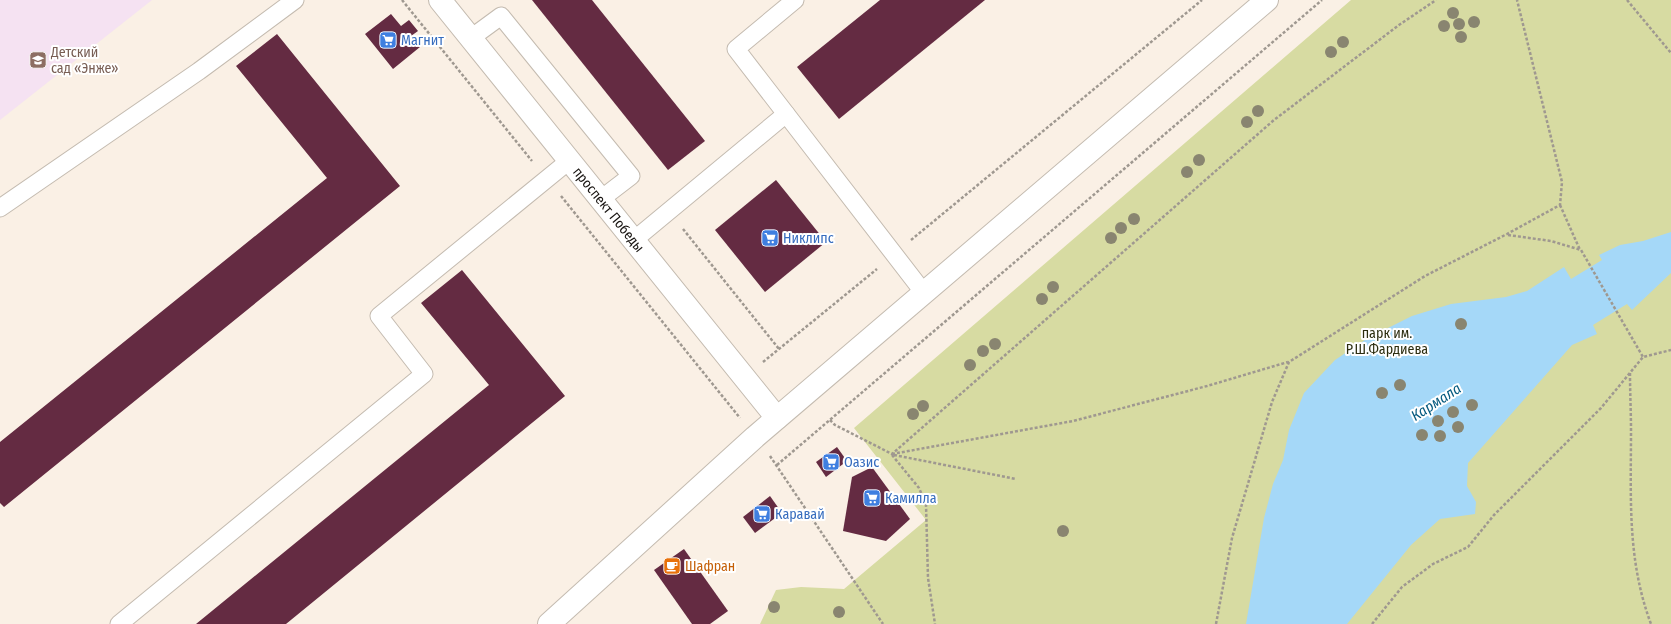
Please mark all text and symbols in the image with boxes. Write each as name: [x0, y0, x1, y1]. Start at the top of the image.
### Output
supermarket icon: Магнит: [378, 30, 398, 50]
place label: Магнит: [401, 32, 444, 49]
place label: Детский сад «Энже»: [50, 44, 119, 77]
school or university icon: Детский сад «Энже»: [28, 50, 48, 70]
street label: проспект Победы: [569, 163, 648, 255]
supermarket icon: Никлипс: [760, 228, 780, 248]
place label: Никлипс: [783, 230, 834, 247]
park label: парк им. Р.Ш.Фардиева: [1346, 325, 1428, 358]
water label: Кармала: [1408, 379, 1465, 425]
supermarket icon: Оазис: [821, 452, 841, 472]
place label: Оазис: [844, 454, 879, 471]
supermarket icon: Камилла: [862, 488, 882, 508]
place label: Камилла: [885, 490, 937, 507]
supermarket icon: Каравай: [752, 504, 772, 524]
place label: Каравай: [775, 506, 825, 523]
cafe icon: Шафран: [662, 556, 682, 576]
place label: Шафран: [685, 558, 735, 575]

